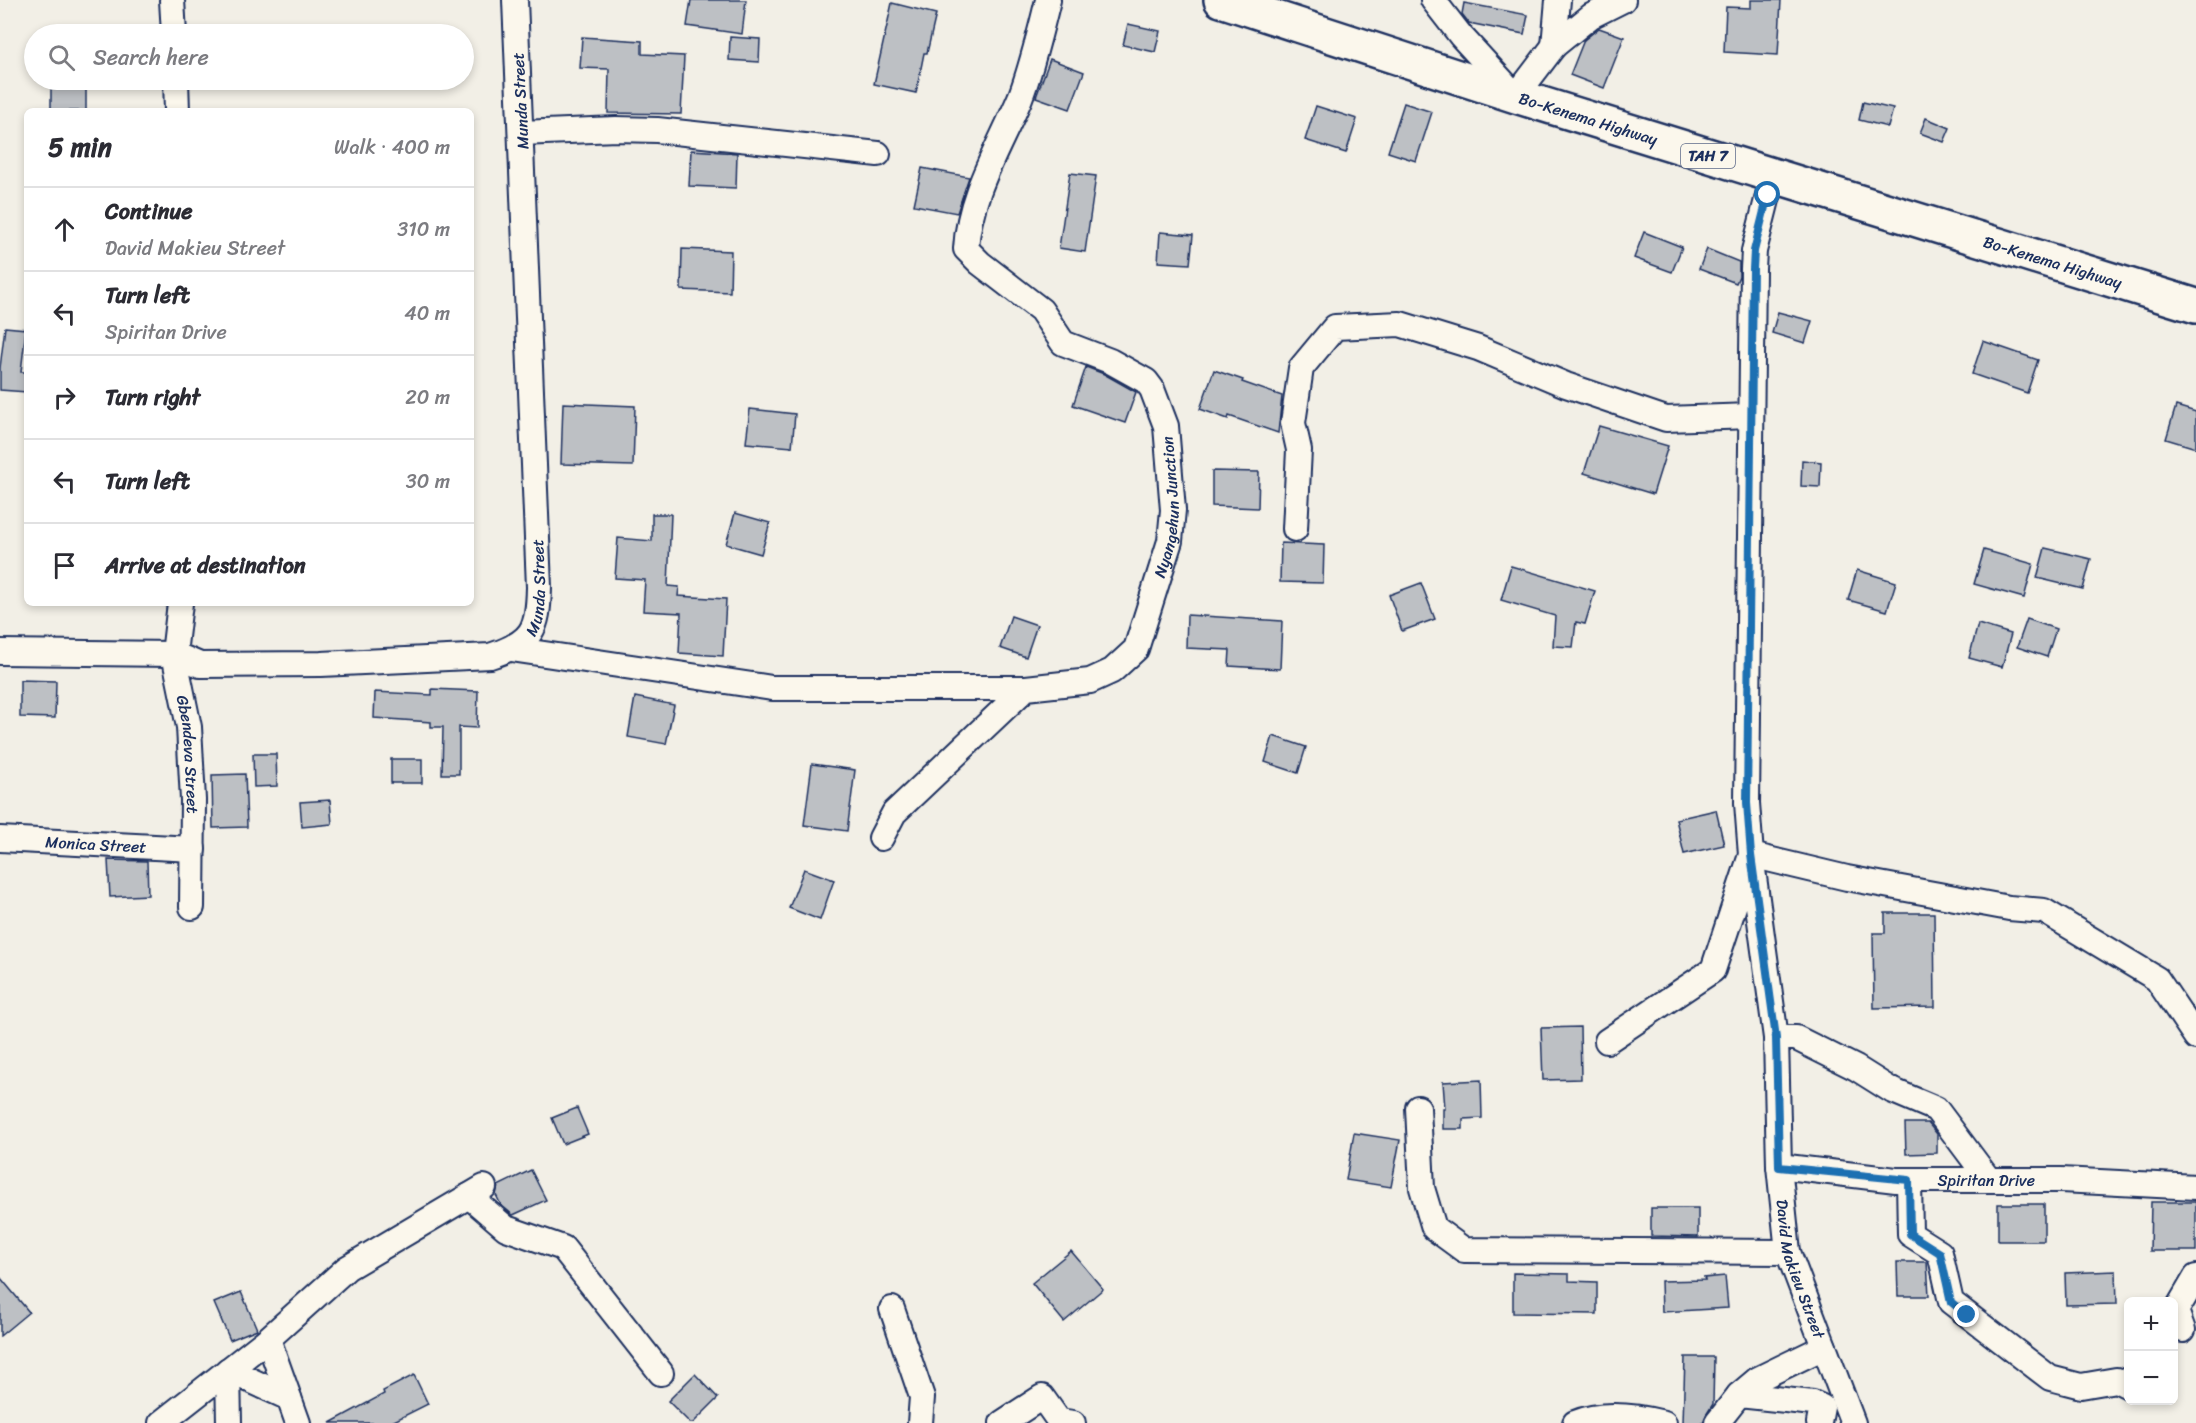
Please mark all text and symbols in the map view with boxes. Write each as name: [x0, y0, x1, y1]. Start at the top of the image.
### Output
search box: [24, 24, 474, 90]
text: Search here: [93, 38, 209, 77]
icon: search: [45, 41, 78, 74]
street label: Munda Street: [503, 52, 538, 150]
street label: Bo-Kenema Highway: [1515, 84, 1662, 154]
text: 5 min: [48, 124, 112, 170]
text: Walk · 400 m: [334, 130, 450, 165]
road number: TAH 7: [1681, 144, 1735, 168]
route start: [1754, 181, 1780, 207]
text: Continue: [105, 192, 193, 231]
text: 310 m: [397, 212, 450, 247]
icon: ahead: [48, 213, 81, 246]
street label: Bo-Kenema Highway: [1980, 227, 2126, 298]
text: David Makieu Street: [105, 231, 285, 266]
text: Turn left: [105, 276, 190, 315]
text: 40 m: [404, 296, 450, 331]
icon: left: [48, 297, 81, 330]
text: Spiritan Drive: [105, 315, 227, 350]
text: Turn right: [105, 378, 200, 417]
text: 20 m: [405, 380, 450, 415]
icon: right: [48, 381, 81, 414]
street label: Nyangehun Junction: [1145, 435, 1188, 582]
text: Turn left: [105, 462, 190, 501]
text: 30 m: [406, 464, 450, 499]
icon: left: [48, 465, 81, 498]
street label: Munda Street: [517, 539, 554, 642]
text: Arrive at destination: [105, 546, 306, 585]
icon: arrive: [48, 549, 81, 582]
street label: Gbendeva Street: [168, 692, 207, 814]
street label: Monica Street: [45, 827, 147, 862]
street label: Spiritan Drive: [1937, 1166, 2035, 1195]
street label: David Makieu Street: [1768, 1198, 1834, 1343]
map controls: [2124, 1297, 2178, 1405]
button: +: [2124, 1297, 2178, 1351]
route end: [1953, 1301, 1979, 1327]
button: −: [2124, 1351, 2178, 1405]

